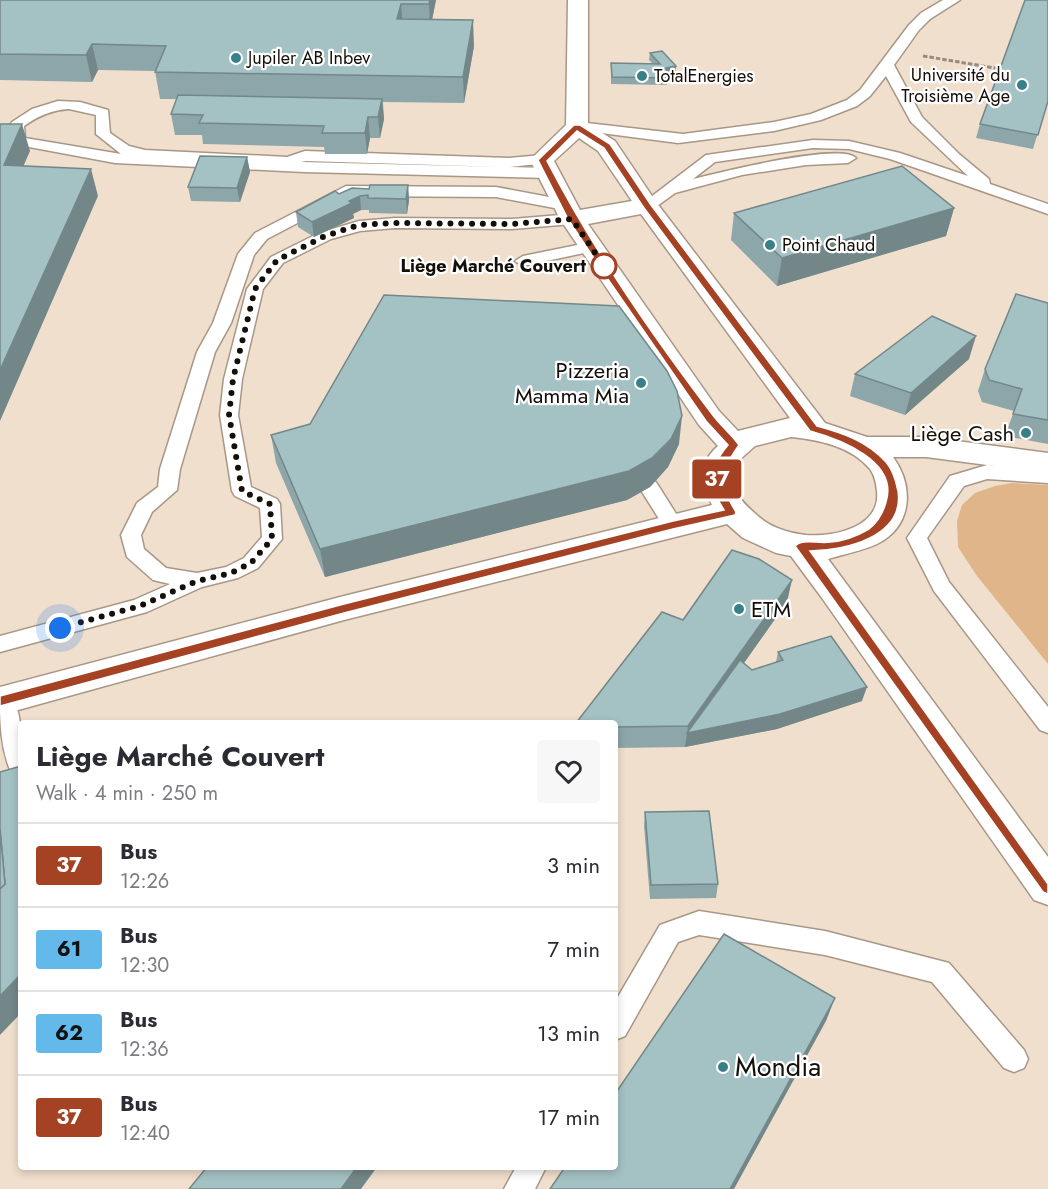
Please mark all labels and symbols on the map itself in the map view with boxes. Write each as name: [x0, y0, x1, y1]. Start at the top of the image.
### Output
place label: Jupiler AB Inbev: [246, 45, 370, 71]
marker: Jupiler AB Inbev: [229, 51, 243, 65]
place label: Université du Troisième Age: [901, 62, 1010, 109]
place label: TotalEnergies: [654, 63, 754, 89]
marker: TotalEnergies: [635, 69, 649, 83]
marker: Université du Troisième Age: [1015, 78, 1029, 92]
place label: Point Chaud: [782, 232, 875, 258]
marker: Point Chaud: [763, 238, 777, 252]
place label: Liège Marché Couvert: [401, 253, 586, 279]
marker: Liège Marché Couvert: [591, 253, 617, 279]
place label: Pizzeria Mamma Mia: [515, 354, 629, 411]
marker: Pizzeria Mamma Mia: [634, 376, 648, 390]
place label: Liège Cash: [911, 417, 1014, 449]
marker: Liège Cash: [1019, 426, 1033, 440]
line badge: 37: [690, 460, 744, 498]
place label: ETM: [751, 593, 791, 625]
marker: ETM: [732, 602, 746, 616]
your location: [45, 613, 75, 643]
place label: Mondia: [735, 1047, 821, 1086]
marker: Mondia: [716, 1060, 730, 1074]

